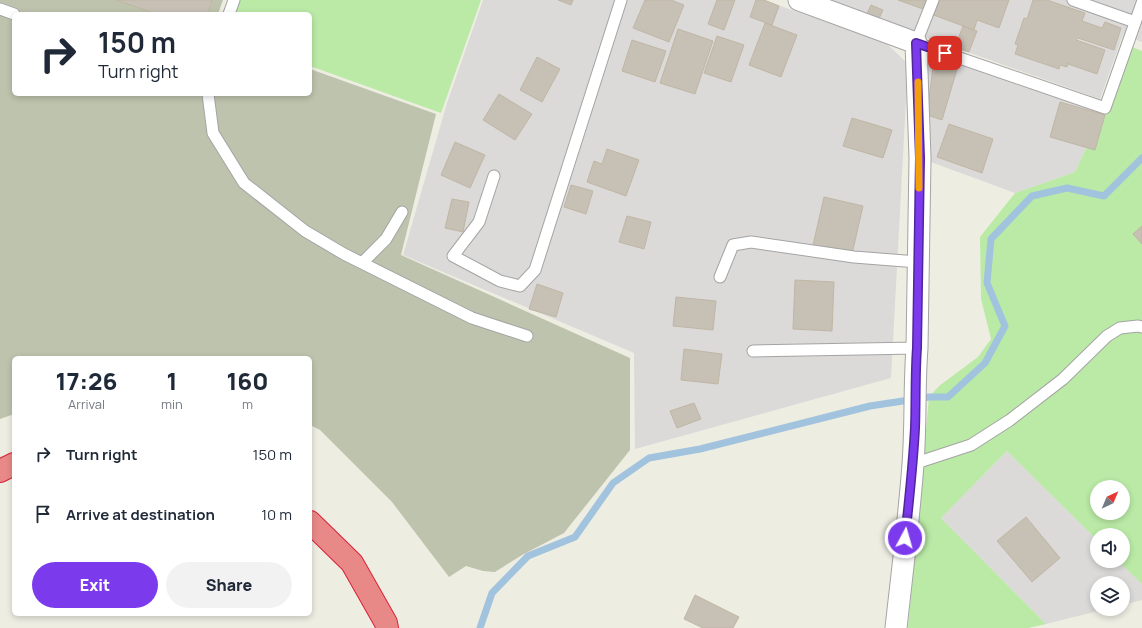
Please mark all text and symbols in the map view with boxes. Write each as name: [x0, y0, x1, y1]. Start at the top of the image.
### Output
text: 150 m: [98, 23, 176, 61]
icon: right: [32, 28, 84, 80]
pin: [928, 36, 962, 70]
icon: arrive: [934, 42, 956, 64]
text: Turn right: [98, 59, 179, 83]
text: 17:26: [56, 364, 118, 397]
text: 1: [166, 364, 177, 397]
text: 160: [226, 364, 268, 397]
text: Arrival: [68, 395, 105, 413]
text: min: [161, 395, 183, 413]
text: m: [242, 395, 253, 413]
icon: right: [32, 443, 54, 465]
text: Turn right: [66, 444, 137, 465]
text: 150 m: [253, 444, 292, 465]
north arrow: [1090, 480, 1130, 520]
map controls: [1090, 480, 1130, 616]
icon: arrive: [32, 503, 54, 525]
text: Arrive at destination: [66, 504, 215, 525]
text: 10 m: [261, 504, 292, 525]
position arrow: [884, 517, 926, 559]
button: sound: [1090, 528, 1130, 568]
button: Exit: [32, 562, 158, 608]
button: Share: [166, 562, 292, 608]
button: layers: [1090, 576, 1130, 616]

